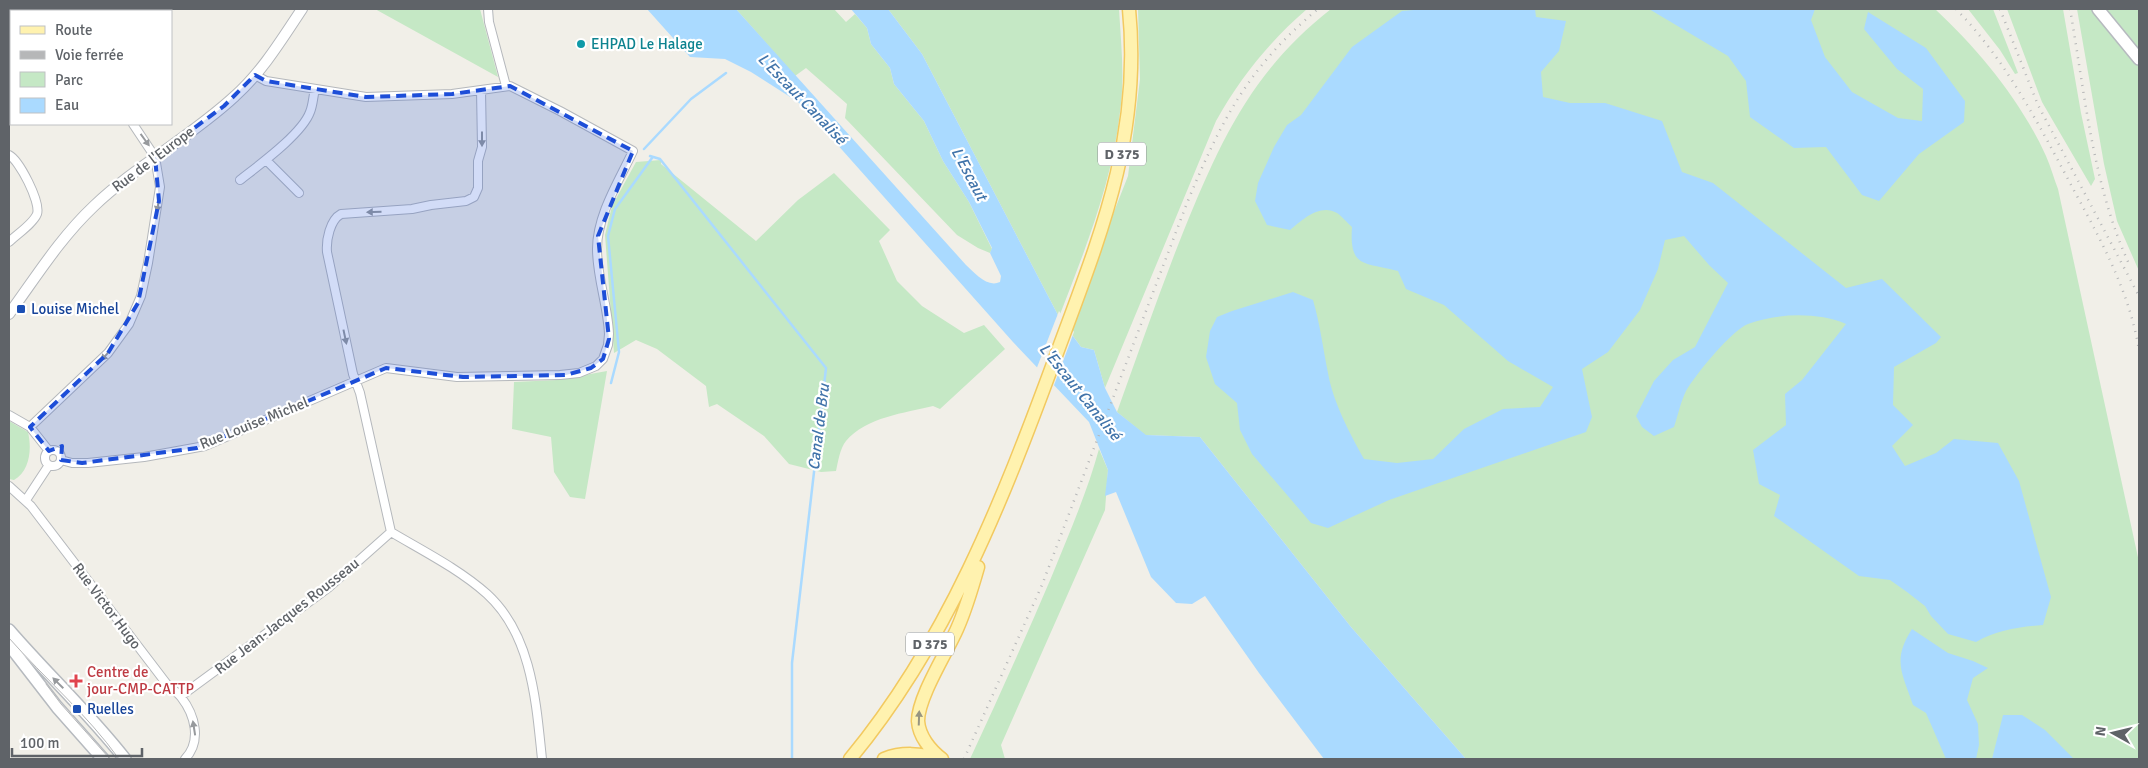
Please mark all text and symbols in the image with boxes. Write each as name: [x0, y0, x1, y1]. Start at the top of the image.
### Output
legend: [10, 10, 172, 125]
text: Route: [55, 21, 92, 39]
place label: EHPAD Le Halage: [591, 35, 703, 53]
marker: EHPAD Le Halage: [575, 38, 587, 50]
text: Voie ferrée: [55, 46, 124, 64]
water label: L'Escaut Canalisé: [753, 49, 852, 150]
text: Parc: [55, 71, 83, 89]
text: Eau: [55, 96, 79, 114]
street label: Rue de l'Europe: [108, 122, 198, 196]
one-way arrow: [478, 131, 486, 147]
one-way arrow: [140, 133, 150, 147]
road number: D 375: [1098, 142, 1146, 166]
water label: L'Escaut: [947, 144, 992, 206]
one-way arrow: [154, 197, 162, 213]
one-way arrow: [365, 208, 381, 216]
place label: Louise Michel: [31, 300, 119, 318]
marker: Louise Michel: [15, 303, 27, 315]
one-way arrow: [341, 330, 349, 345]
water label: L'Escaut Canalisé: [1035, 339, 1127, 446]
one-way arrow: [100, 349, 111, 362]
water label: Canal de Bru: [804, 381, 834, 471]
street label: Rue Louise Michel: [197, 393, 311, 453]
street label: Rue Jean-Jacques Rousseau: [211, 554, 363, 678]
street label: Rue Victor Hugo: [69, 559, 145, 653]
road number: D 375: [906, 633, 954, 656]
place label: Centre de jour-CMP-CATTP: [87, 663, 194, 698]
marker: Centre de jour-CMP-CATTP: [69, 674, 83, 688]
one-way arrow: [52, 677, 64, 689]
place label: Ruelles: [87, 700, 134, 718]
marker: Ruelles: [71, 703, 83, 715]
north arrow: [2088, 708, 2138, 758]
one-way arrow: [916, 710, 924, 726]
one-way arrow: [190, 719, 198, 735]
text: N: [2092, 725, 2110, 737]
scale bar: [12, 726, 142, 758]
text: 100 m: [20, 734, 60, 752]

